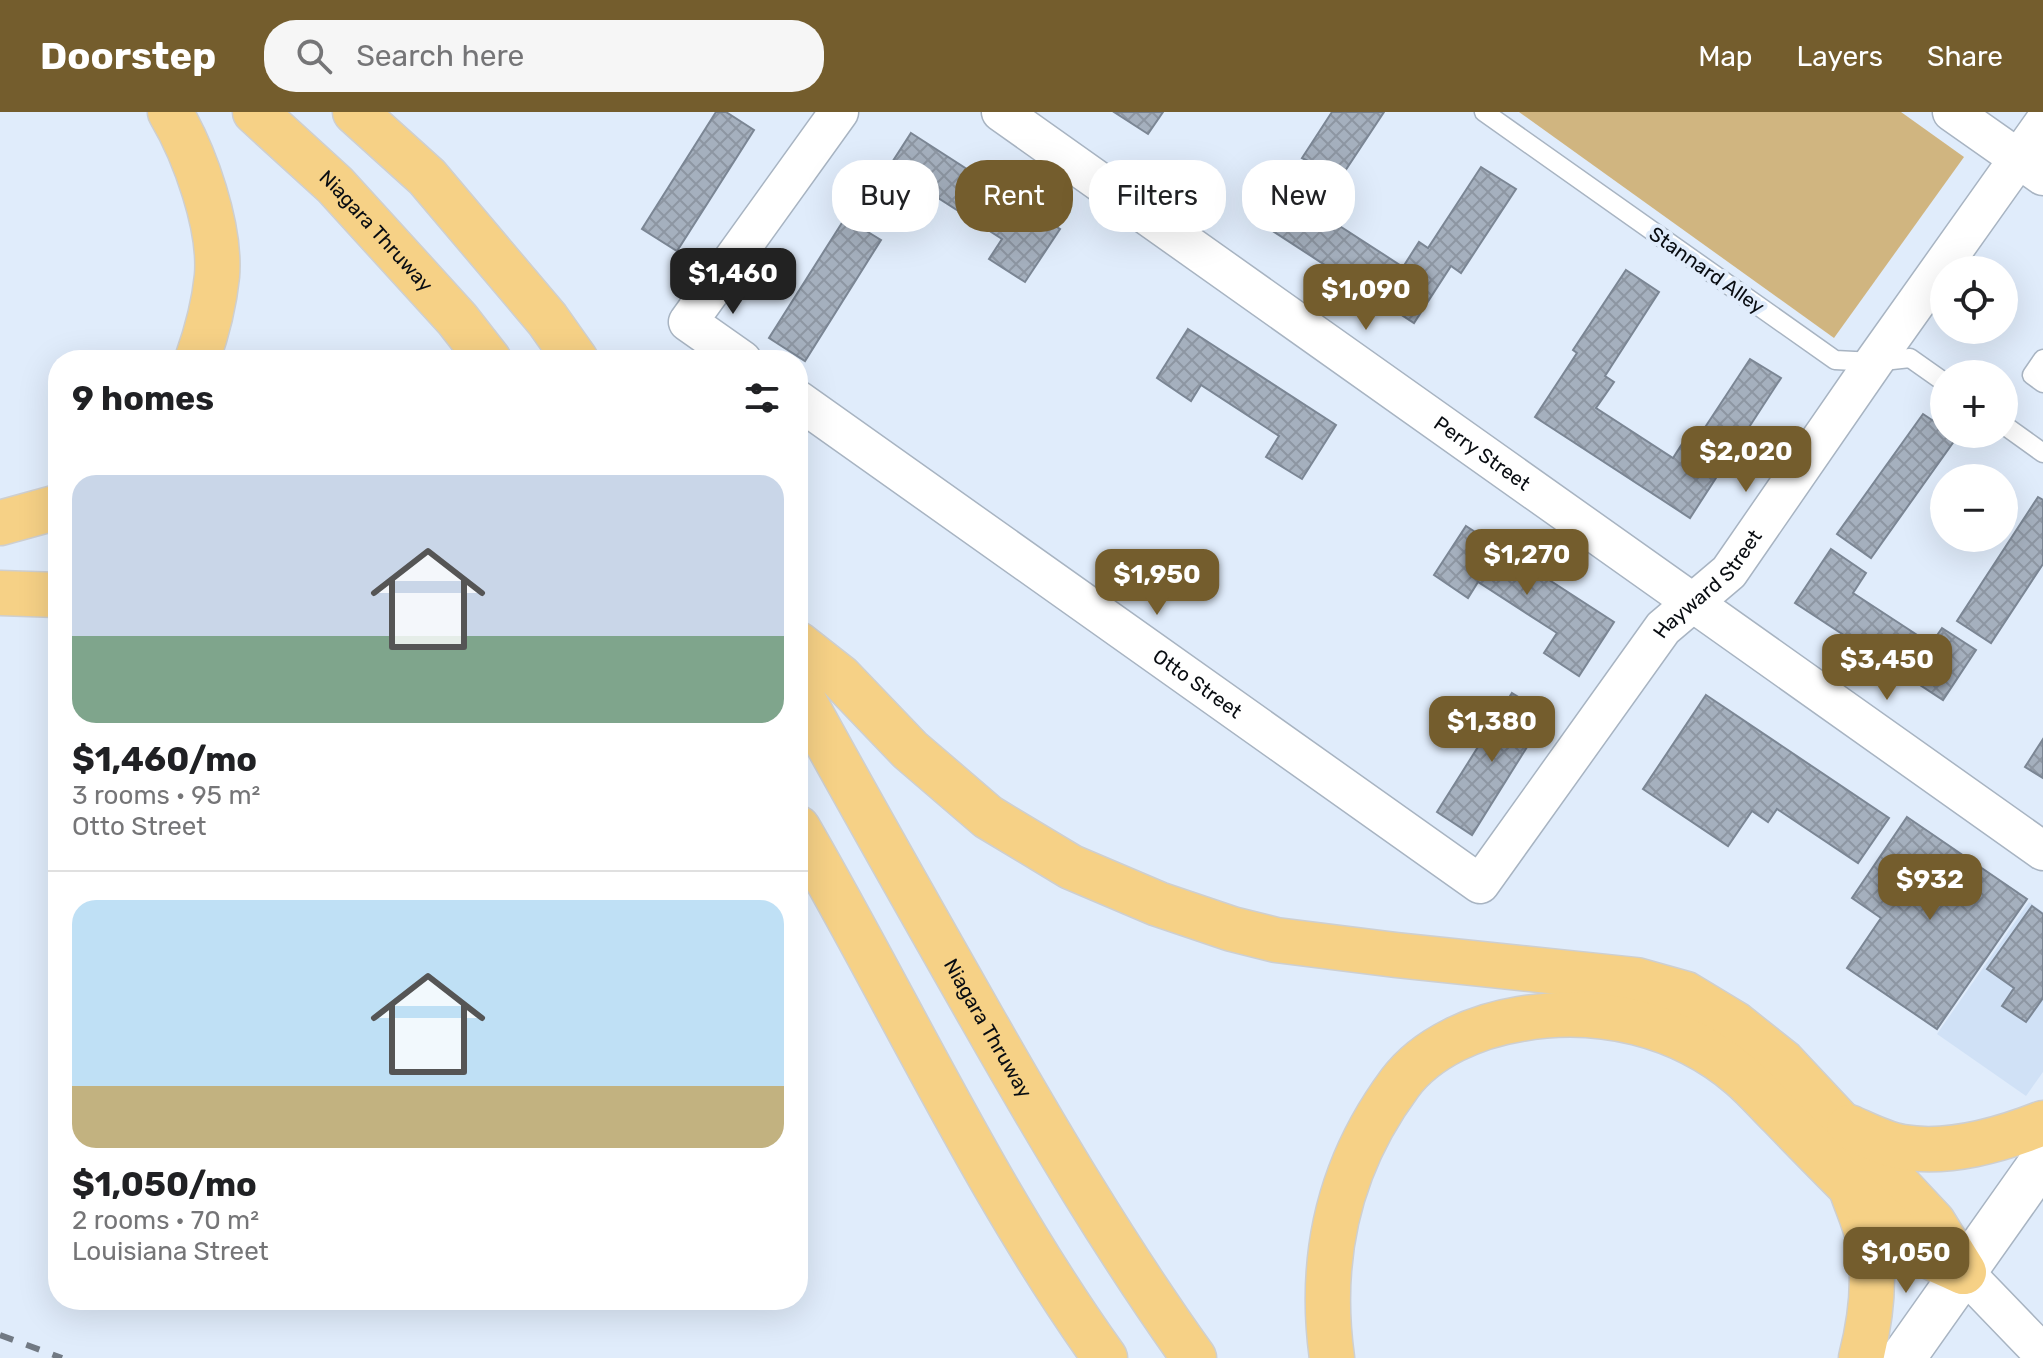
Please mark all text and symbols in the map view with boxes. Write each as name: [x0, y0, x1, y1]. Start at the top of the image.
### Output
search box: [264, 20, 824, 92]
text: Doorstep: [40, 33, 216, 79]
icon: search: [292, 34, 336, 78]
text: Search here: [356, 38, 524, 74]
text: Map: [1698, 40, 1753, 73]
text: Layers: [1797, 40, 1883, 73]
text: Share: [1927, 40, 2003, 73]
chip: Buy: [832, 160, 939, 232]
chip: Rent: [955, 160, 1073, 232]
chip: Filters: [1089, 160, 1226, 232]
chip: New: [1242, 160, 1355, 232]
street label: Niagara Thruway: [315, 165, 438, 296]
street label: Stannard Alley: [1645, 221, 1769, 319]
pin: $1,460: [668, 248, 798, 316]
map controls: [1930, 256, 2018, 552]
button: locate: [1930, 256, 2018, 344]
text: $1,460: [688, 258, 778, 289]
pin: $1,090: [1301, 264, 1431, 332]
text: $1,090: [1321, 274, 1411, 305]
button: +: [1930, 360, 2018, 448]
icon: filters: [740, 376, 784, 420]
text: 9 homes: [72, 378, 214, 419]
street label: Perry Street: [1429, 411, 1535, 496]
pin: $2,020: [1681, 426, 1811, 494]
text: $2,020: [1699, 436, 1793, 467]
button: −: [1930, 464, 2018, 552]
street label: Hayward Street: [1648, 525, 1767, 643]
icon: home: [356, 527, 500, 671]
pin: $1,270: [1462, 529, 1592, 597]
text: $1,270: [1484, 539, 1571, 570]
pin: $1,950: [1092, 549, 1222, 617]
text: $1,950: [1113, 559, 1201, 590]
pin: $3,450: [1822, 634, 1952, 702]
street label: Otto Street: [1148, 644, 1247, 723]
text: $3,450: [1840, 644, 1934, 675]
pin: $1,380: [1427, 696, 1557, 764]
text: $1,380: [1447, 706, 1537, 737]
text: $1,460/mo: [72, 739, 257, 780]
text: 3 rooms · 95 m²: [72, 780, 260, 811]
text: Otto Street: [72, 811, 206, 842]
pin: $932: [1883, 854, 1977, 922]
text: $932: [1896, 864, 1964, 895]
icon: home: [356, 952, 500, 1096]
street label: Niagara Thruway: [939, 954, 1037, 1102]
text: $1,050/mo: [72, 1164, 257, 1205]
text: 2 rooms · 70 m²: [72, 1205, 259, 1236]
pin: $1,050: [1841, 1227, 1971, 1295]
text: Louisiana Street: [72, 1236, 269, 1267]
text: $1,050: [1861, 1237, 1951, 1268]

